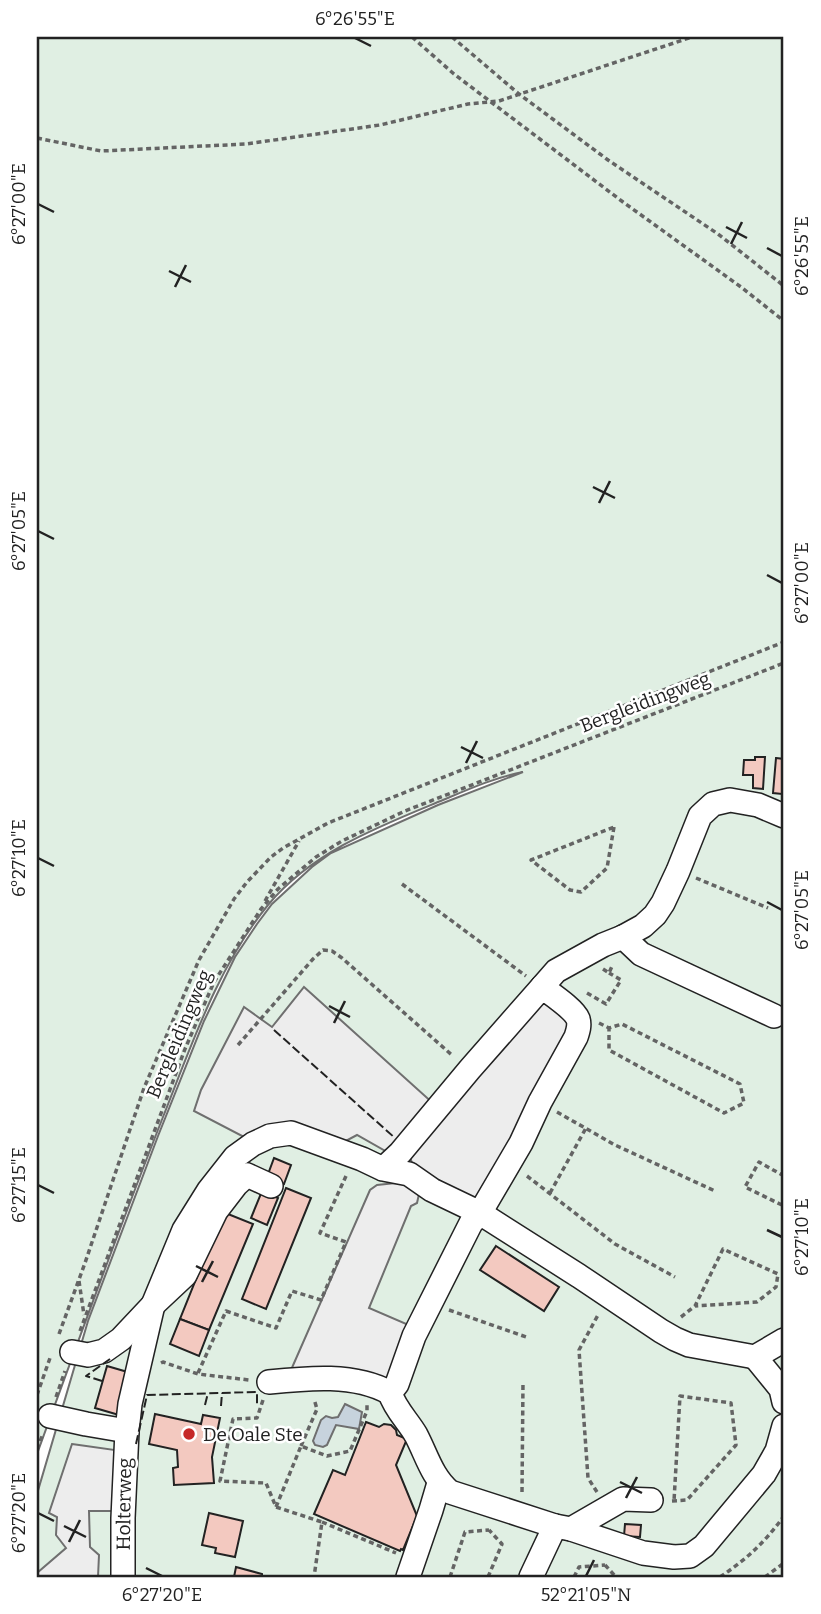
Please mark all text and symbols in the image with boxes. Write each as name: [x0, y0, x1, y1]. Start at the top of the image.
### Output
text: 6°26'55"E: [315, 8, 395, 30]
text: 6°27'00"E: [8, 163, 30, 245]
text: 6°26'55"E: [791, 216, 813, 296]
text: 6°27'05"E: [8, 491, 30, 571]
text: 6°27'00"E: [791, 542, 813, 624]
street label: Bergleidingweg: [577, 666, 714, 737]
text: 6°27'10"E: [8, 819, 30, 897]
text: 6°27'05"E: [791, 870, 813, 950]
street label: Bergleidingweg: [142, 966, 217, 1102]
text: 6°27'15"E: [8, 1147, 30, 1223]
text: 6°27'10"E: [791, 1198, 813, 1276]
place label: De Oale Ste: [203, 1423, 303, 1446]
marker: De Oale Ste: [181, 1426, 197, 1442]
street label: Holterweg: [112, 1457, 136, 1550]
text: 6°27'20"E: [8, 1473, 30, 1553]
text: 6°27'20"E: [122, 1584, 202, 1606]
text: 52°21'05"N: [541, 1584, 631, 1606]

